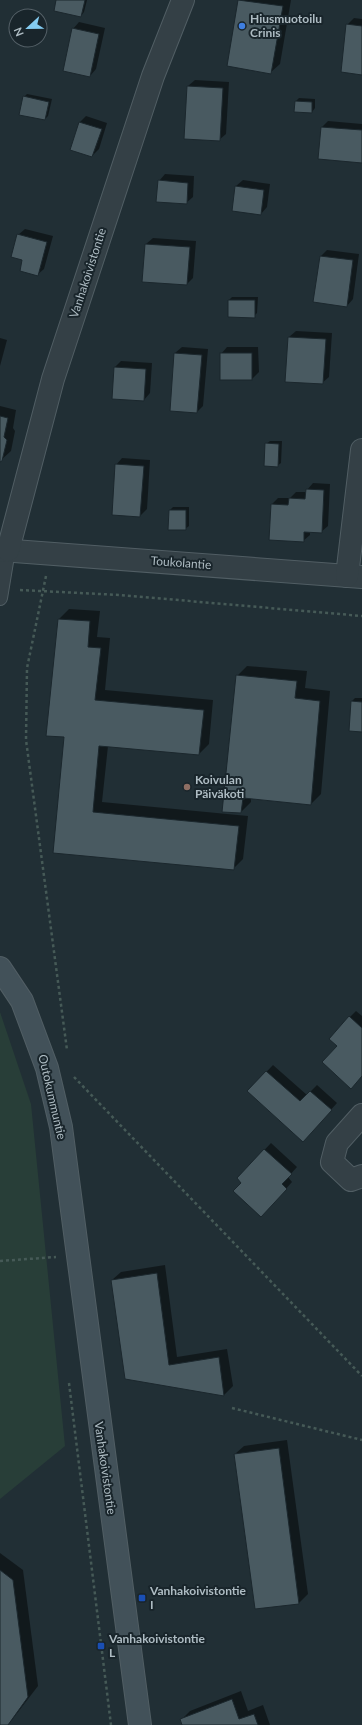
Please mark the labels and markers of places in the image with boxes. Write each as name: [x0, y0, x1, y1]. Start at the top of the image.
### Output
place label: Hiusmuotoilu Crinis: [250, 11, 322, 40]
marker: Hiusmuotoilu Crinis: [237, 21, 247, 31]
place label: Koivulan Päiväkoti: [195, 772, 245, 801]
marker: Koivulan Päiväkoti: [182, 782, 192, 792]
place label: Vanhakoivistontie I: [149, 1583, 247, 1612]
marker: Vanhakoivistontie I: [137, 1593, 147, 1603]
place label: Vanhakoivistontie L: [108, 1631, 206, 1660]
marker: Vanhakoivistontie L: [96, 1641, 106, 1651]

